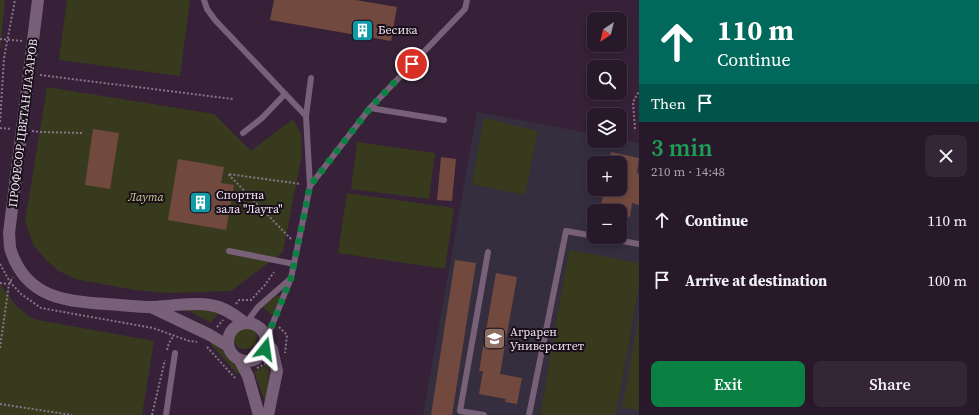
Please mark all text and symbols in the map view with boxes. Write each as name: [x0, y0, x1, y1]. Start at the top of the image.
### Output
text: 110 m: [717, 11, 794, 49]
north arrow: [587, 12, 627, 52]
map controls: [587, 12, 627, 244]
icon: ahead: [651, 16, 703, 68]
building icon: Бесика: [349, 17, 375, 43]
place label: Бесика: [378, 22, 419, 38]
street label: ПРОФЕСОР ЦВЕТАН ЛАЗАРОВ: [5, 37, 41, 208]
pin: [395, 47, 429, 81]
text: Continue: [717, 47, 791, 72]
icon: arrive: [401, 53, 423, 75]
button: search: [587, 60, 627, 100]
icon: arrive: [694, 92, 716, 114]
text: Then: [651, 93, 686, 114]
button: layers: [587, 108, 627, 148]
text: 3 min: [651, 131, 713, 164]
button: close: [925, 135, 967, 177]
button: +: [587, 156, 627, 196]
text: 210 m · 14:48: [651, 163, 725, 180]
place label: Спортна зала "Лаута": [216, 187, 283, 217]
park label: Лаута: [127, 189, 164, 205]
building icon: Спортна зала "Лаута": [188, 189, 214, 215]
button: −: [587, 204, 627, 244]
icon: ahead: [651, 209, 673, 231]
text: Continue: [685, 210, 748, 231]
text: 110 m: [927, 210, 967, 231]
icon: arrive: [651, 269, 673, 291]
text: Arrive at destination: [685, 270, 827, 291]
text: 100 m: [927, 270, 967, 291]
place label: Аграрен Университет: [510, 324, 585, 354]
school or university icon: Аграрен Университет: [482, 326, 508, 352]
position arrow: [244, 328, 286, 370]
button: Exit: [651, 361, 805, 407]
button: Share: [813, 361, 967, 407]

